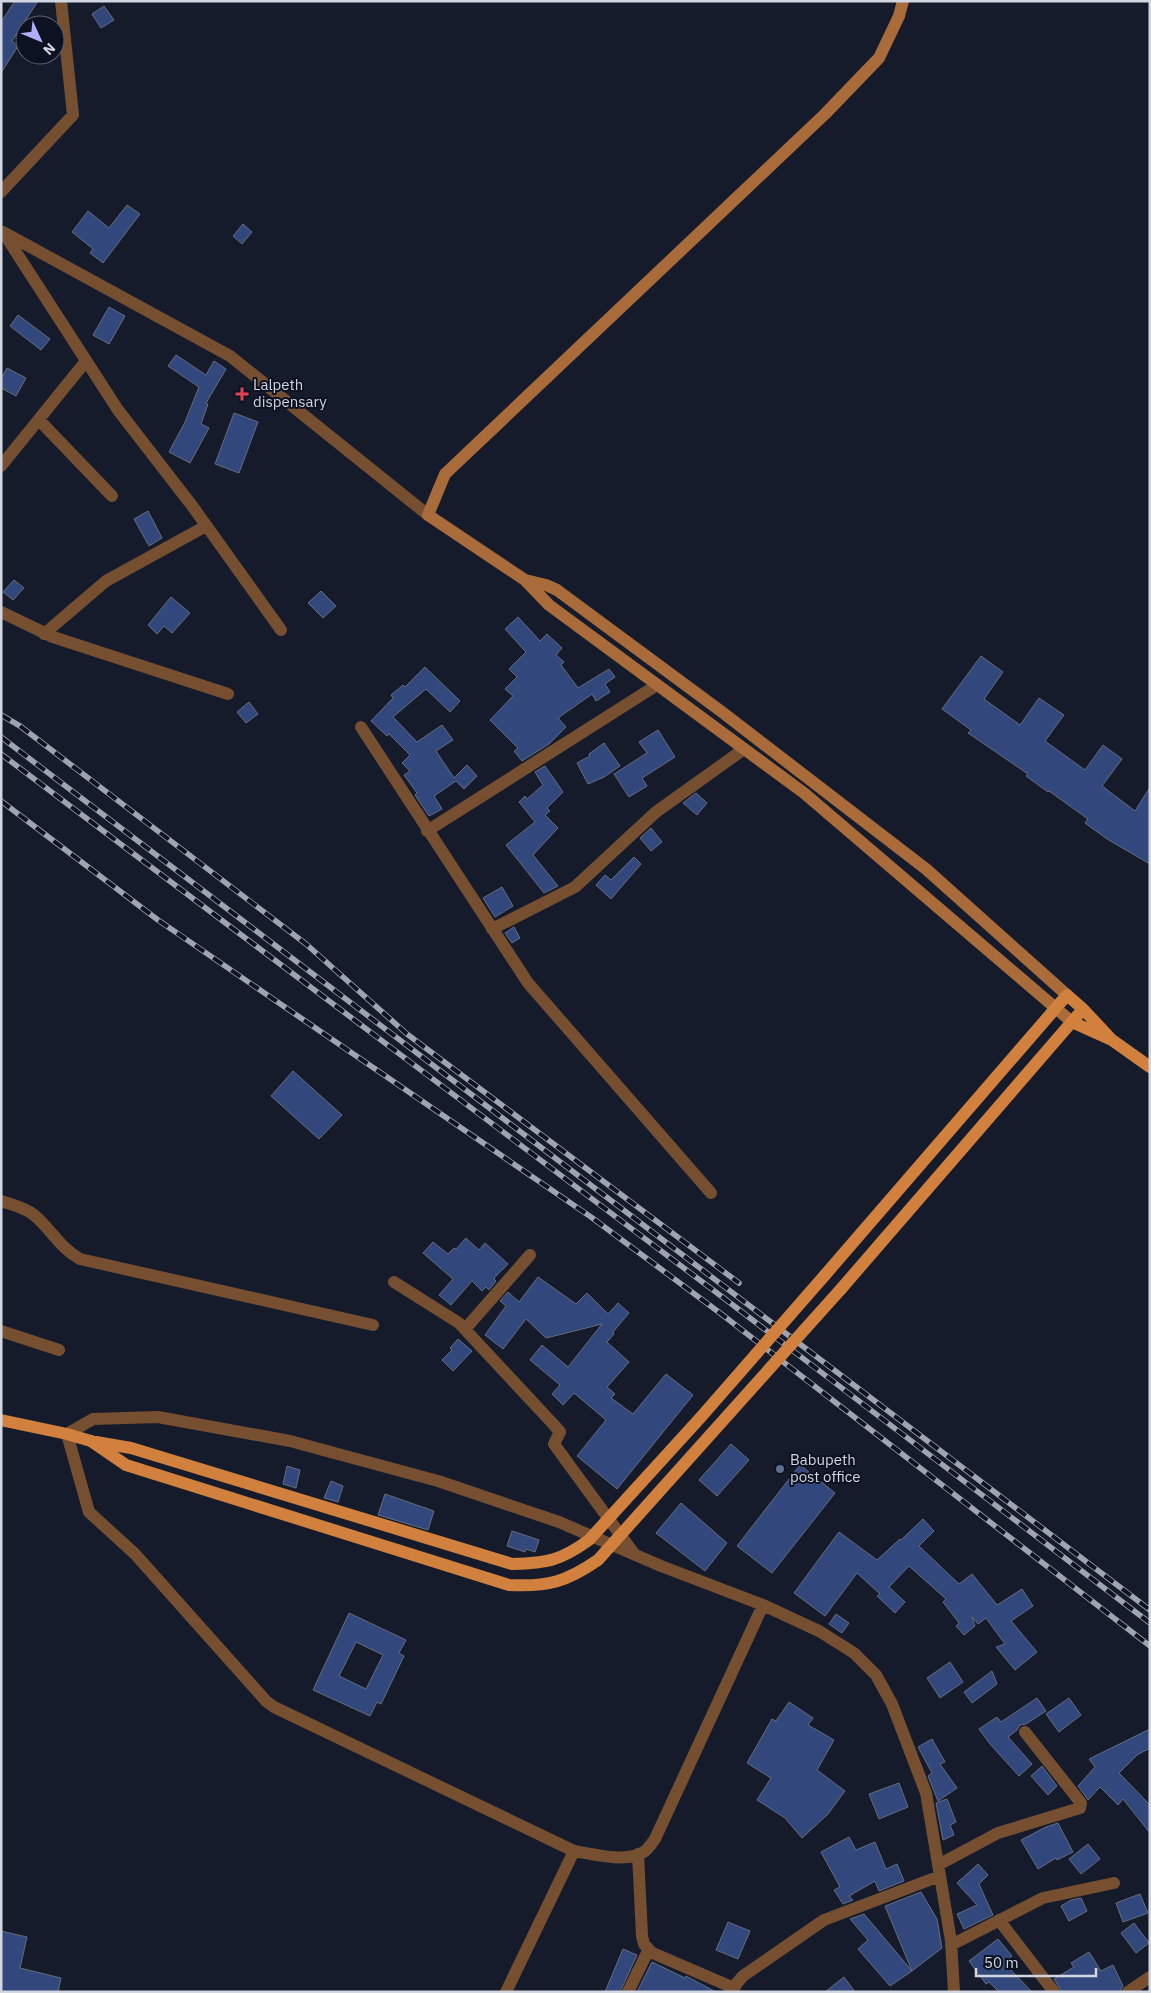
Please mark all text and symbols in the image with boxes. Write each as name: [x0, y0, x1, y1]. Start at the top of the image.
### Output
north arrow: [15, 15, 65, 65]
text: N: [39, 39, 59, 59]
place label: Lalpeth dispensary: [253, 375, 327, 411]
marker: Lalpeth dispensary: [235, 387, 249, 401]
place label: Babupeth post office: [790, 1450, 860, 1486]
marker: Babupeth post office: [774, 1463, 786, 1475]
scale bar: [976, 1946, 1096, 1978]
text: 50 m: [984, 1953, 1019, 1972]

